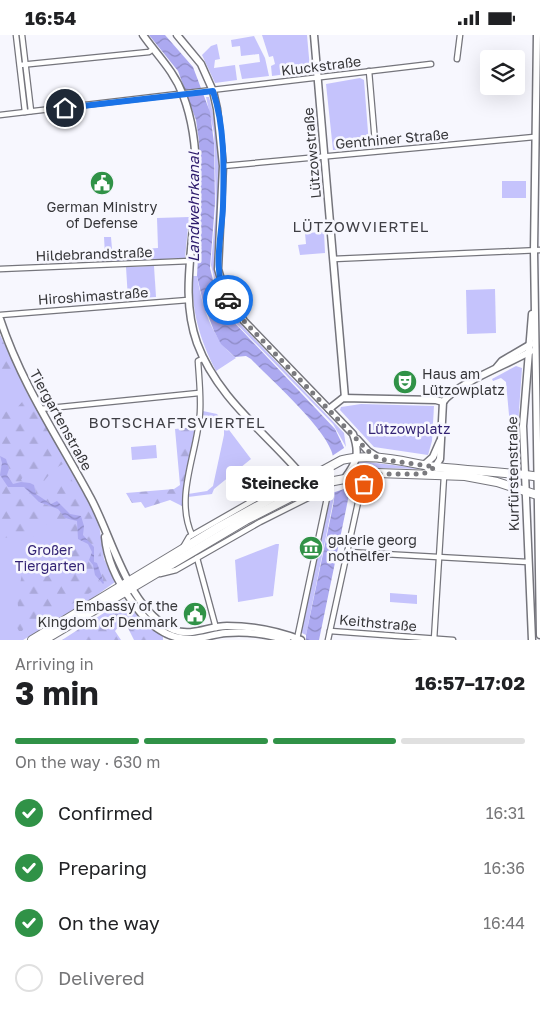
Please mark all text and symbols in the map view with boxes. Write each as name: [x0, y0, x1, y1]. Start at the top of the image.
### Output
text: 16:54: [25, 6, 76, 29]
map controls: [480, 50, 525, 95]
button: layers: [480, 50, 525, 95]
street label: Kluckstraße: [280, 52, 362, 79]
pin: [44, 87, 86, 129]
icon: home: [51, 94, 79, 122]
street label: Lützowstraße: [299, 107, 324, 199]
street label: Genthiner Straße: [334, 125, 449, 152]
water label: Landwehrkanal: [184, 150, 202, 262]
public building icon: German Ministry of Defense: [89, 170, 115, 196]
place label: German Ministry of Defense: [47, 198, 158, 231]
district label: LÜTZOWVIERTEL: [293, 217, 429, 235]
street label: Hildebrandstraße: [35, 243, 153, 264]
courier: [203, 275, 253, 325]
street label: Hiroshimastraße: [37, 283, 149, 308]
icon: car: [214, 286, 242, 314]
place label: Haus am Lützowplatz: [422, 365, 505, 398]
street label: Tiergartenstraße: [27, 366, 96, 473]
theatre icon: Haus am Lützowplatz: [392, 369, 418, 395]
district label: BOTSCHAFTSVIERTEL: [89, 413, 265, 431]
street label: Kurfürstenstraße: [503, 416, 522, 532]
park label: Lützowplatz: [368, 420, 450, 437]
pin: [343, 463, 385, 505]
callout: Steinecke: [226, 467, 334, 501]
icon: bag: [350, 470, 378, 498]
text: Steinecke: [241, 473, 319, 493]
place label: galerie georg nothelfer: [328, 531, 417, 564]
museum icon: galerie georg nothelfer: [298, 535, 324, 561]
park label: Großer Tiergarten: [15, 541, 85, 574]
place label: Embassy of the Kingdom of Denmark: [37, 597, 178, 630]
public building icon: Embassy of the Kingdom of Denmark: [182, 601, 208, 627]
street label: Keithstraße: [338, 611, 418, 634]
text: Arriving in: [15, 654, 94, 674]
text: 16:57–17:02: [415, 671, 525, 694]
text: 3 min: [15, 674, 99, 712]
text: On the way · 630 m: [15, 752, 160, 772]
icon: check: [15, 799, 43, 827]
text: Confirmed: [58, 801, 153, 824]
text: 16:31: [486, 803, 525, 823]
icon: check: [15, 854, 43, 882]
text: Preparing: [58, 856, 147, 879]
text: 16:36: [484, 858, 525, 878]
icon: check: [15, 909, 43, 937]
text: On the way: [58, 911, 160, 934]
text: 16:44: [483, 913, 525, 933]
text: Delivered: [58, 966, 145, 989]

